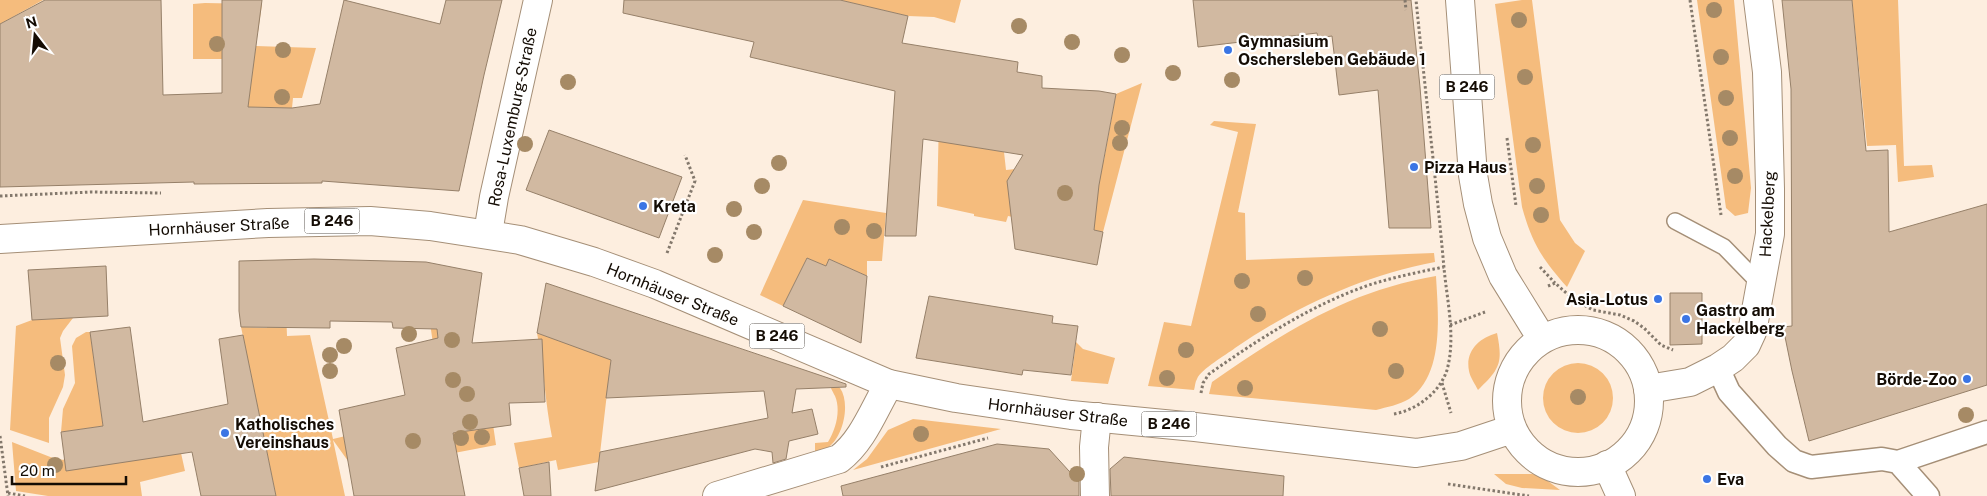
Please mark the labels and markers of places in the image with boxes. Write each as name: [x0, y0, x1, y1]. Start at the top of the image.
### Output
place label: Gymnasium Oschersleben Gebäude 1: [1238, 32, 1426, 69]
marker: Gymnasium Oschersleben Gebäude 1: [1222, 44, 1234, 56]
place label: Pizza Haus: [1424, 158, 1507, 177]
marker: Pizza Haus: [1408, 161, 1420, 173]
place label: Kreta: [653, 197, 696, 216]
marker: Kreta: [637, 200, 649, 212]
place label: Asia-Lotus: [1566, 290, 1648, 309]
marker: Asia-Lotus: [1652, 293, 1664, 305]
place label: Gastro am Hackelberg: [1696, 301, 1785, 338]
marker: Gastro am Hackelberg: [1680, 313, 1692, 325]
place label: Börde-Zoo: [1876, 370, 1957, 389]
marker: Börde-Zoo: [1961, 373, 1973, 385]
place label: Katholisches Vereinshaus: [235, 415, 334, 452]
marker: Katholisches Vereinshaus: [219, 427, 231, 439]
place label: Eva: [1717, 470, 1744, 489]
marker: Eva: [1701, 473, 1713, 485]

